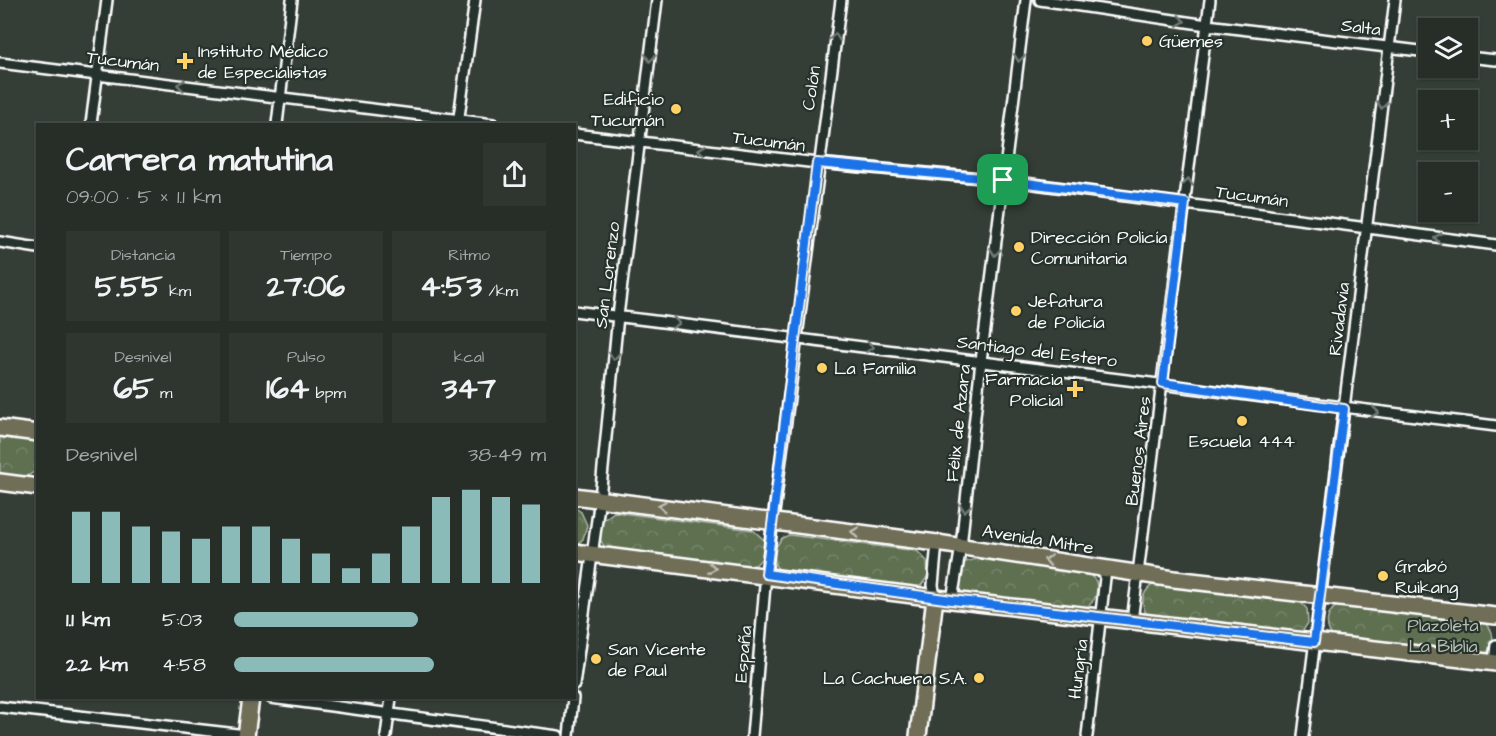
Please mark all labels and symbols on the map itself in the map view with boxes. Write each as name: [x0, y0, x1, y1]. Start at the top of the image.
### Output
street label: Salta: [1340, 13, 1382, 42]
one-way arrow: [1176, 14, 1186, 26]
place label: Güemes: [1159, 29, 1223, 54]
one-way arrow: [829, 33, 841, 42]
marker: Güemes: [1140, 34, 1154, 48]
place label: Instituto Médico de Especialistas: [198, 39, 328, 85]
street label: Tucumán: [85, 45, 161, 78]
marker: Instituto Médico de Especialistas: [176, 52, 194, 70]
one-way arrow: [644, 53, 657, 63]
one-way arrow: [1013, 53, 1026, 63]
street label: Colón: [796, 64, 827, 112]
one-way arrow: [177, 79, 186, 92]
place label: Edificio Tucumán: [591, 87, 664, 133]
one-way arrow: [1376, 101, 1388, 110]
marker: Edificio Tucumán: [669, 102, 683, 116]
street label: Tucumán: [731, 125, 807, 158]
one-way arrow: [698, 144, 707, 156]
pin: [977, 154, 1028, 205]
one-way arrow: [1181, 177, 1193, 187]
street label: Tucumán: [1214, 179, 1290, 214]
street label: San Lorenzo: [589, 220, 626, 330]
place label: Dirección Policía Comunitaria: [1031, 225, 1167, 271]
one-way arrow: [1433, 232, 1442, 245]
marker: Dirección Policía Comunitaria: [1012, 240, 1026, 254]
one-way arrow: [989, 247, 1001, 256]
street label: Rivadavia: [1323, 281, 1356, 357]
place label: Jefatura de Policía: [1028, 289, 1105, 335]
marker: Jefatura de Policía: [1009, 304, 1023, 318]
one-way arrow: [672, 317, 681, 329]
street label: Santiago del Estero: [955, 329, 1118, 375]
one-way arrow: [865, 341, 874, 353]
one-way arrow: [608, 351, 621, 360]
place label: La Familia: [834, 356, 916, 381]
marker: La Familia: [815, 361, 829, 375]
street label: Félix de Azara: [940, 363, 977, 483]
place label: Farmacia Policial: [985, 367, 1063, 413]
marker: Farmacia Policial: [1068, 382, 1082, 396]
street label: Buenos Aires: [1119, 395, 1158, 507]
one-way arrow: [1371, 406, 1380, 418]
marker: Escuela 444: [1235, 414, 1249, 428]
place label: Escuela 444: [1189, 429, 1295, 454]
one-way arrow: [657, 501, 666, 513]
one-way arrow: [959, 503, 972, 512]
street label: Avenida Mitre: [980, 518, 1096, 561]
one-way arrow: [851, 526, 860, 538]
one-way arrow: [1043, 554, 1053, 567]
place label: Grabó Ruikang: [1395, 554, 1458, 601]
one-way arrow: [707, 561, 716, 574]
marker: Grabó Ruikang: [1376, 569, 1390, 583]
park label: Plazoleta La Biblia: [1407, 613, 1479, 659]
street label: España: [729, 625, 758, 684]
place label: San Vicente de Paul: [608, 637, 706, 683]
street label: Hungría: [1062, 638, 1096, 701]
marker: San Vicente de Paul: [589, 652, 603, 666]
place label: La Cachuera S.A.: [823, 666, 967, 691]
marker: La Cachuera S.A.: [972, 671, 986, 685]

